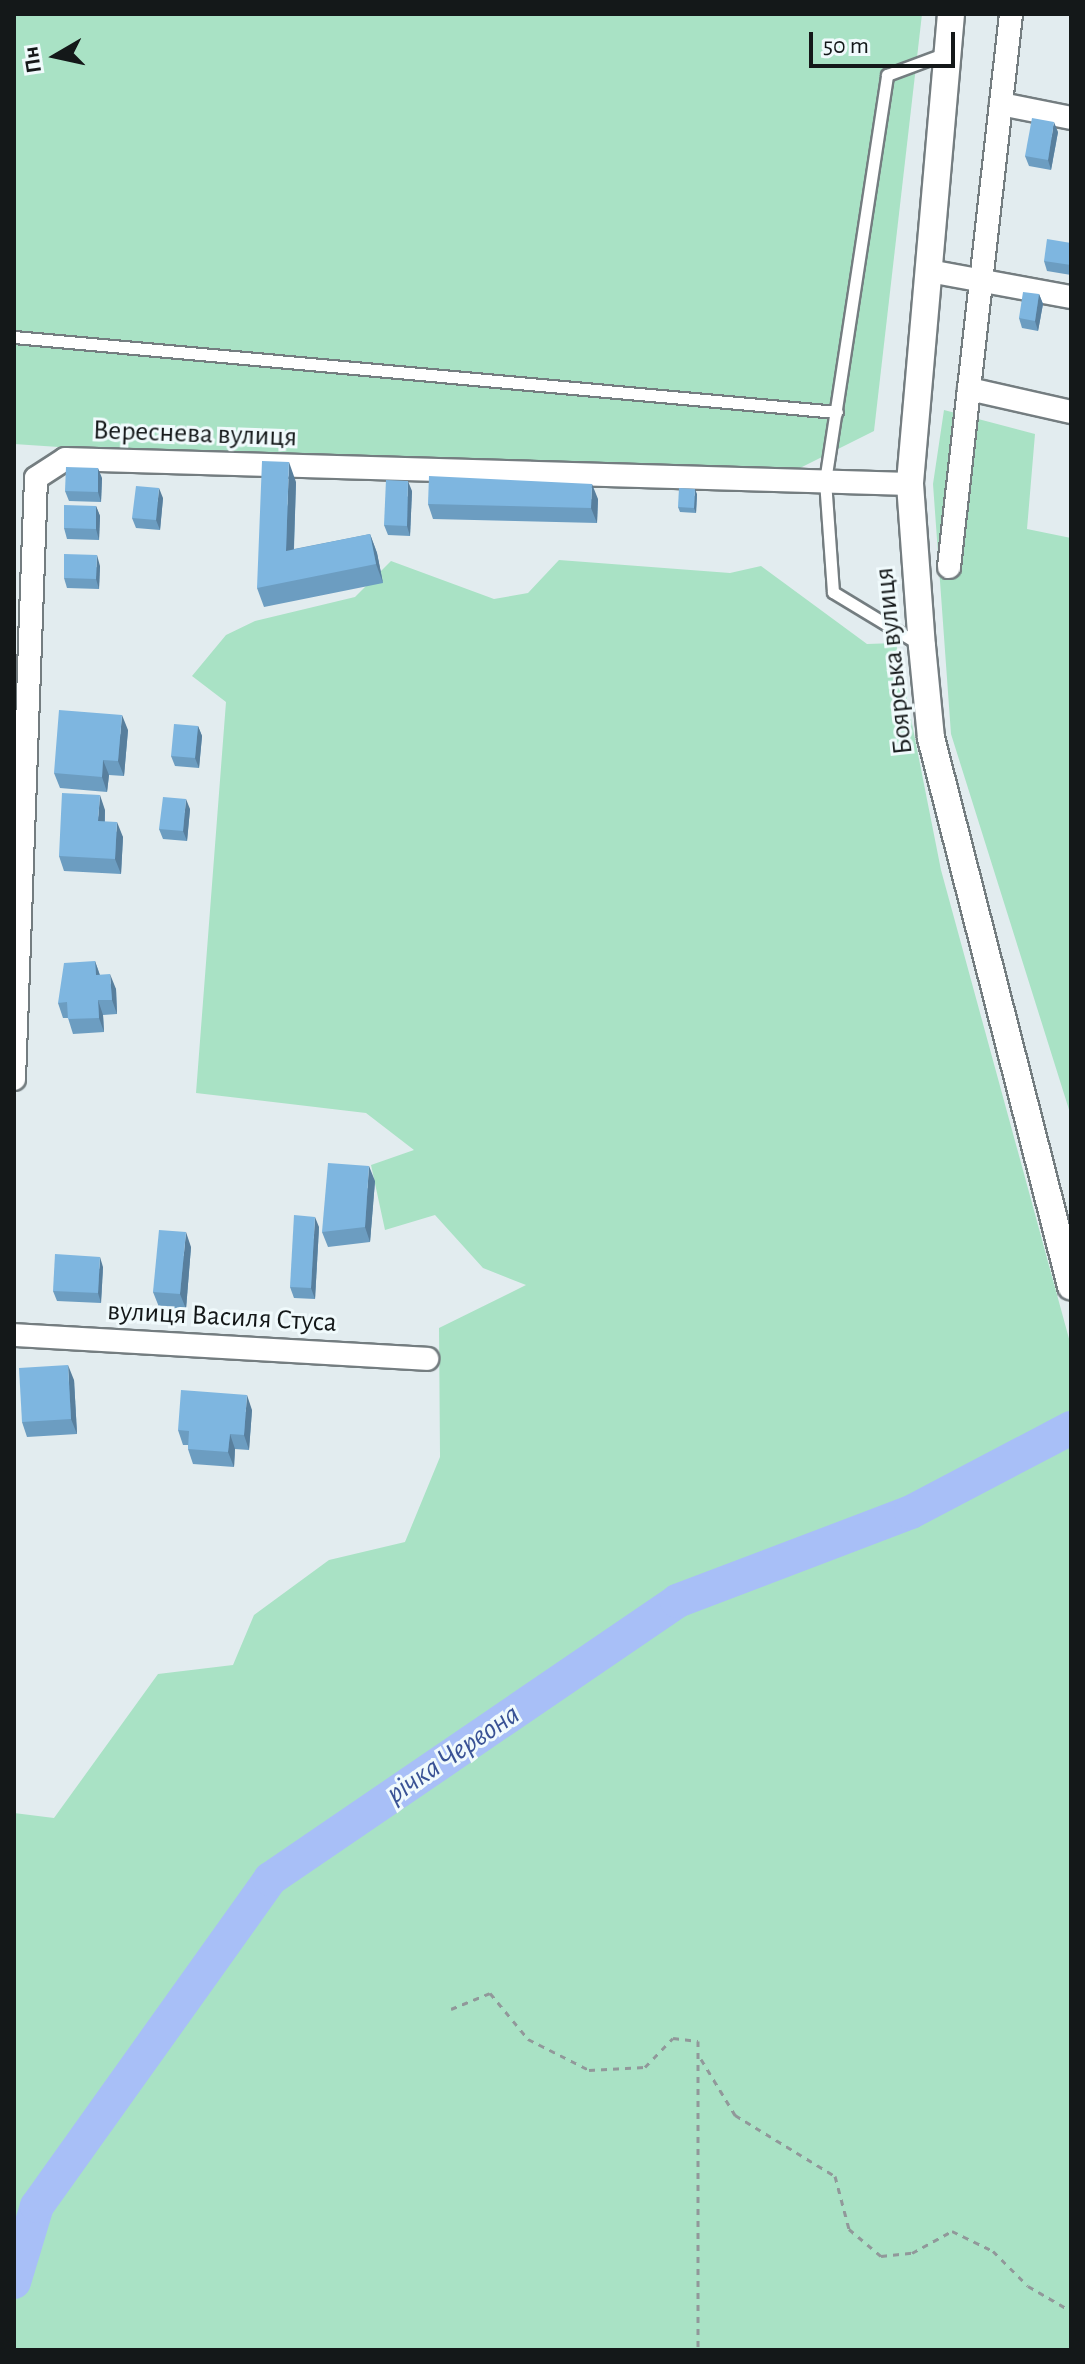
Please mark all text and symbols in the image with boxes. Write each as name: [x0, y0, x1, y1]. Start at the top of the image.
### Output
north arrow: [16, 16, 96, 96]
scale bar: [813, 16, 959, 66]
text: 50 m: [823, 34, 869, 58]
text: Пн: [19, 45, 45, 75]
street label: Вереснева вулиця: [92, 414, 298, 454]
street label: Боярська вулиця: [867, 566, 921, 756]
street label: вулиця Василя Стуса: [106, 1294, 338, 1340]
water label: річка Червона: [380, 1696, 526, 1812]

